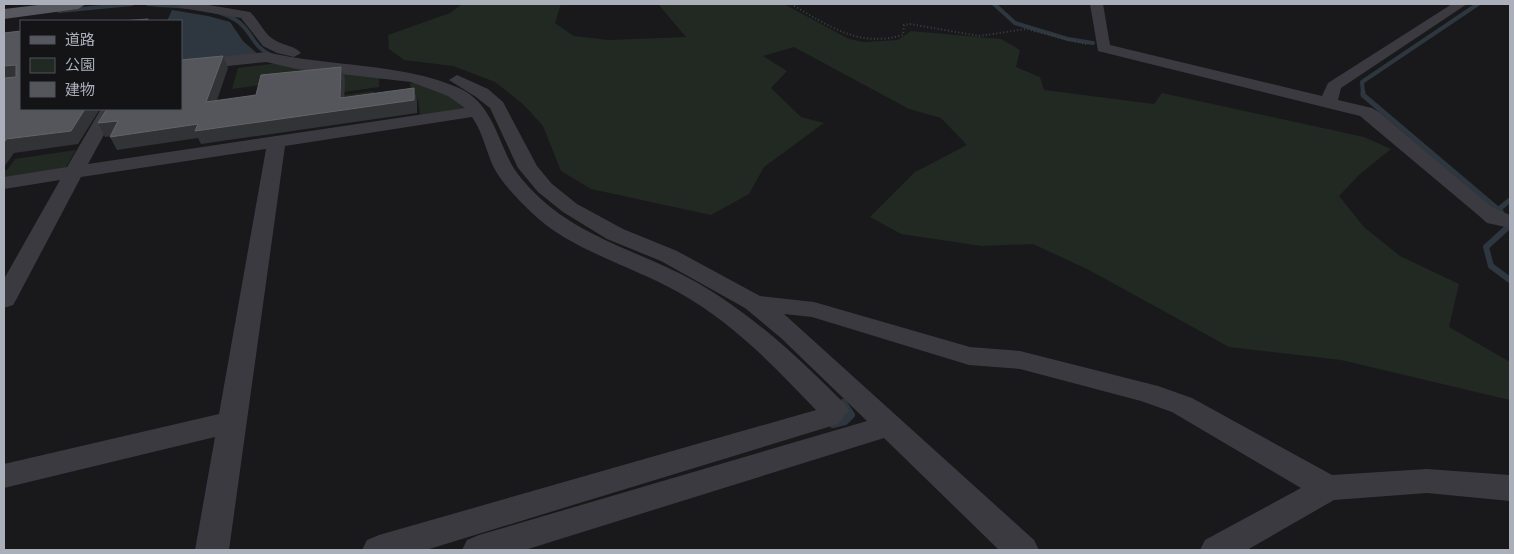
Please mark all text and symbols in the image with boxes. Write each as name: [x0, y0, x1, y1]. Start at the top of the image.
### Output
legend: [20, 20, 182, 110]
text: 道路: [65, 29, 95, 50]
text: 公園: [65, 54, 95, 75]
text: 建物: [65, 79, 95, 100]

